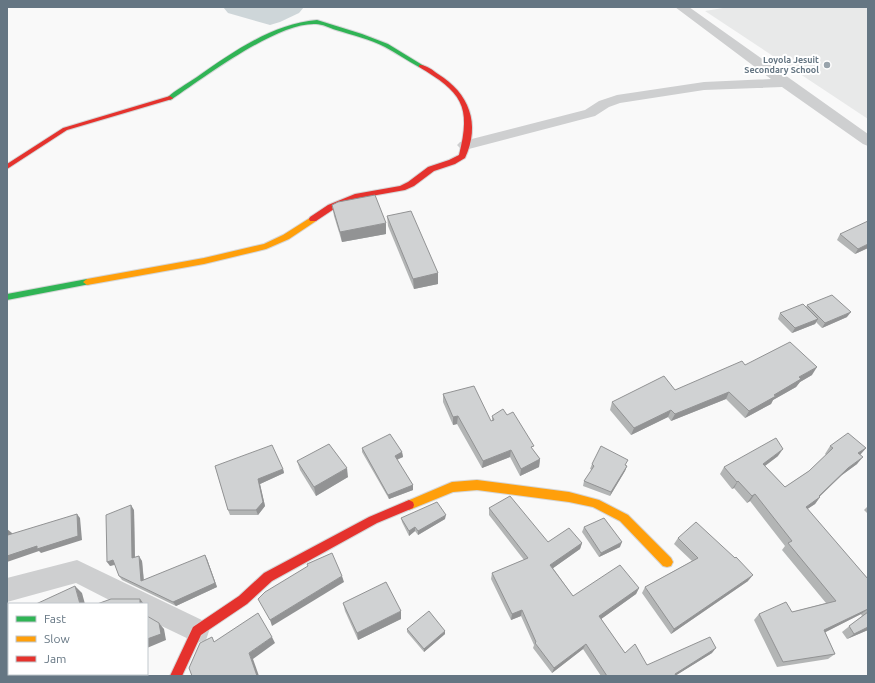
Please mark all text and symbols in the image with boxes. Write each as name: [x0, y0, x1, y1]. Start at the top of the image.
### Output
place label: Loyola Jesuit Secondary School: [744, 55, 819, 75]
marker: Loyola Jesuit Secondary School: [822, 60, 832, 70]
legend: [8, 603, 148, 675]
text: Fast: [44, 612, 66, 625]
text: Slow: [44, 632, 70, 645]
text: Jam: [44, 652, 66, 665]

